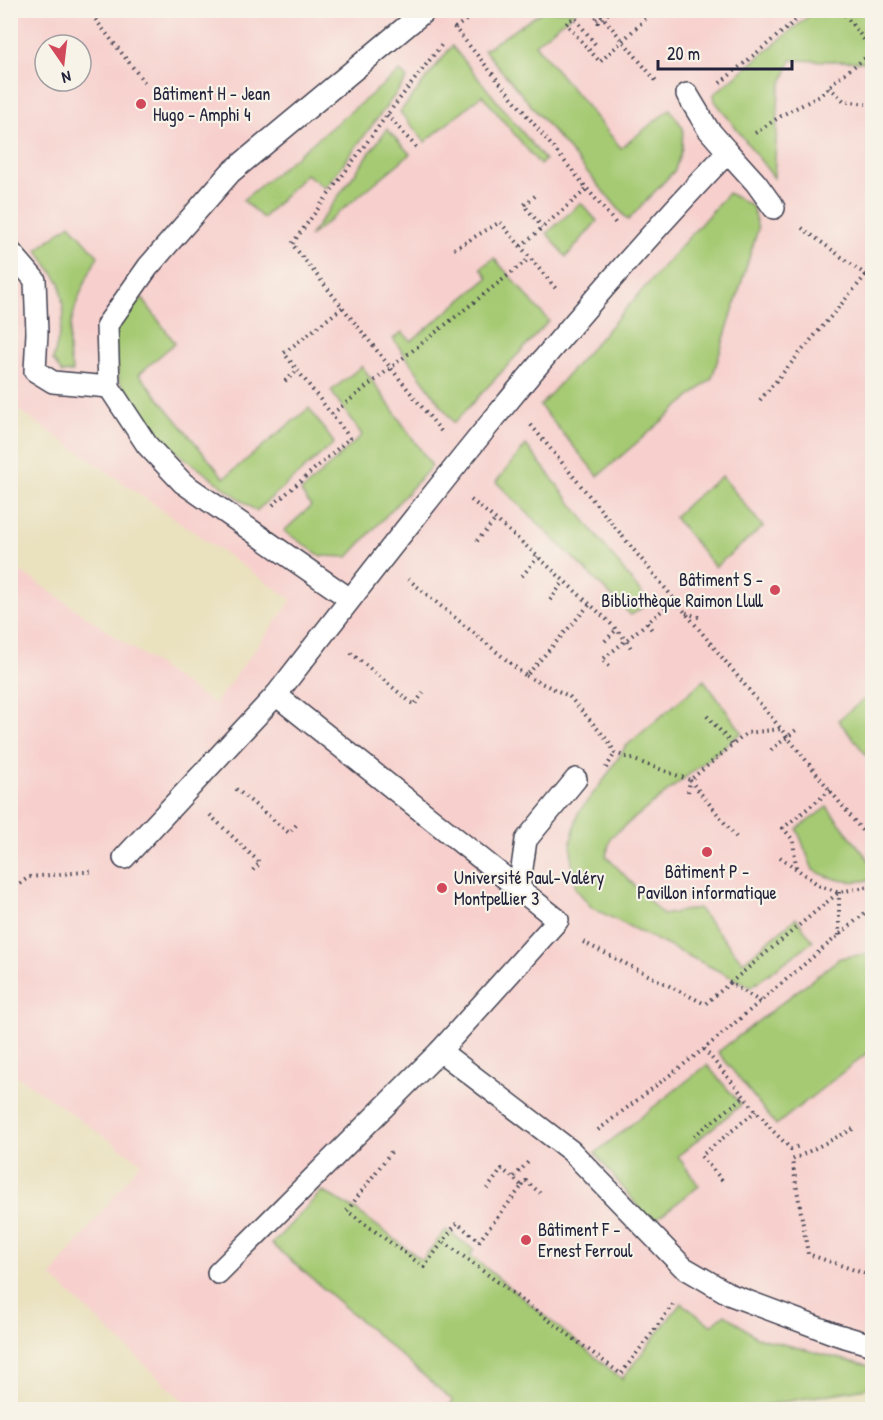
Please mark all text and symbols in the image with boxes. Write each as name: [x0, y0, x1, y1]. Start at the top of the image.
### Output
north arrow: [33, 33, 93, 93]
scale bar: [658, 33, 792, 71]
text: 20 m: [667, 41, 700, 66]
text: N: [59, 66, 73, 89]
place label: Bâtiment H - Jean Hugo - Amphi 4: [153, 81, 270, 127]
marker: Bâtiment H - Jean Hugo - Amphi 4: [134, 97, 148, 111]
place label: Bâtiment S - Bibliothèque Raimon Llull: [601, 567, 763, 613]
marker: Bâtiment S - Bibliothèque Raimon Llull: [768, 583, 782, 597]
marker: Bâtiment P - Pavillon informatique: [700, 845, 714, 859]
place label: Bâtiment P - Pavillon informatique: [637, 859, 777, 905]
place label: Université Paul-Valéry Montpellier 3: [454, 865, 605, 911]
marker: Université Paul-Valéry Montpellier 3: [435, 881, 449, 895]
place label: Bâtiment F - Ernest Ferroul: [538, 1217, 633, 1263]
marker: Bâtiment F - Ernest Ferroul: [519, 1233, 533, 1247]

